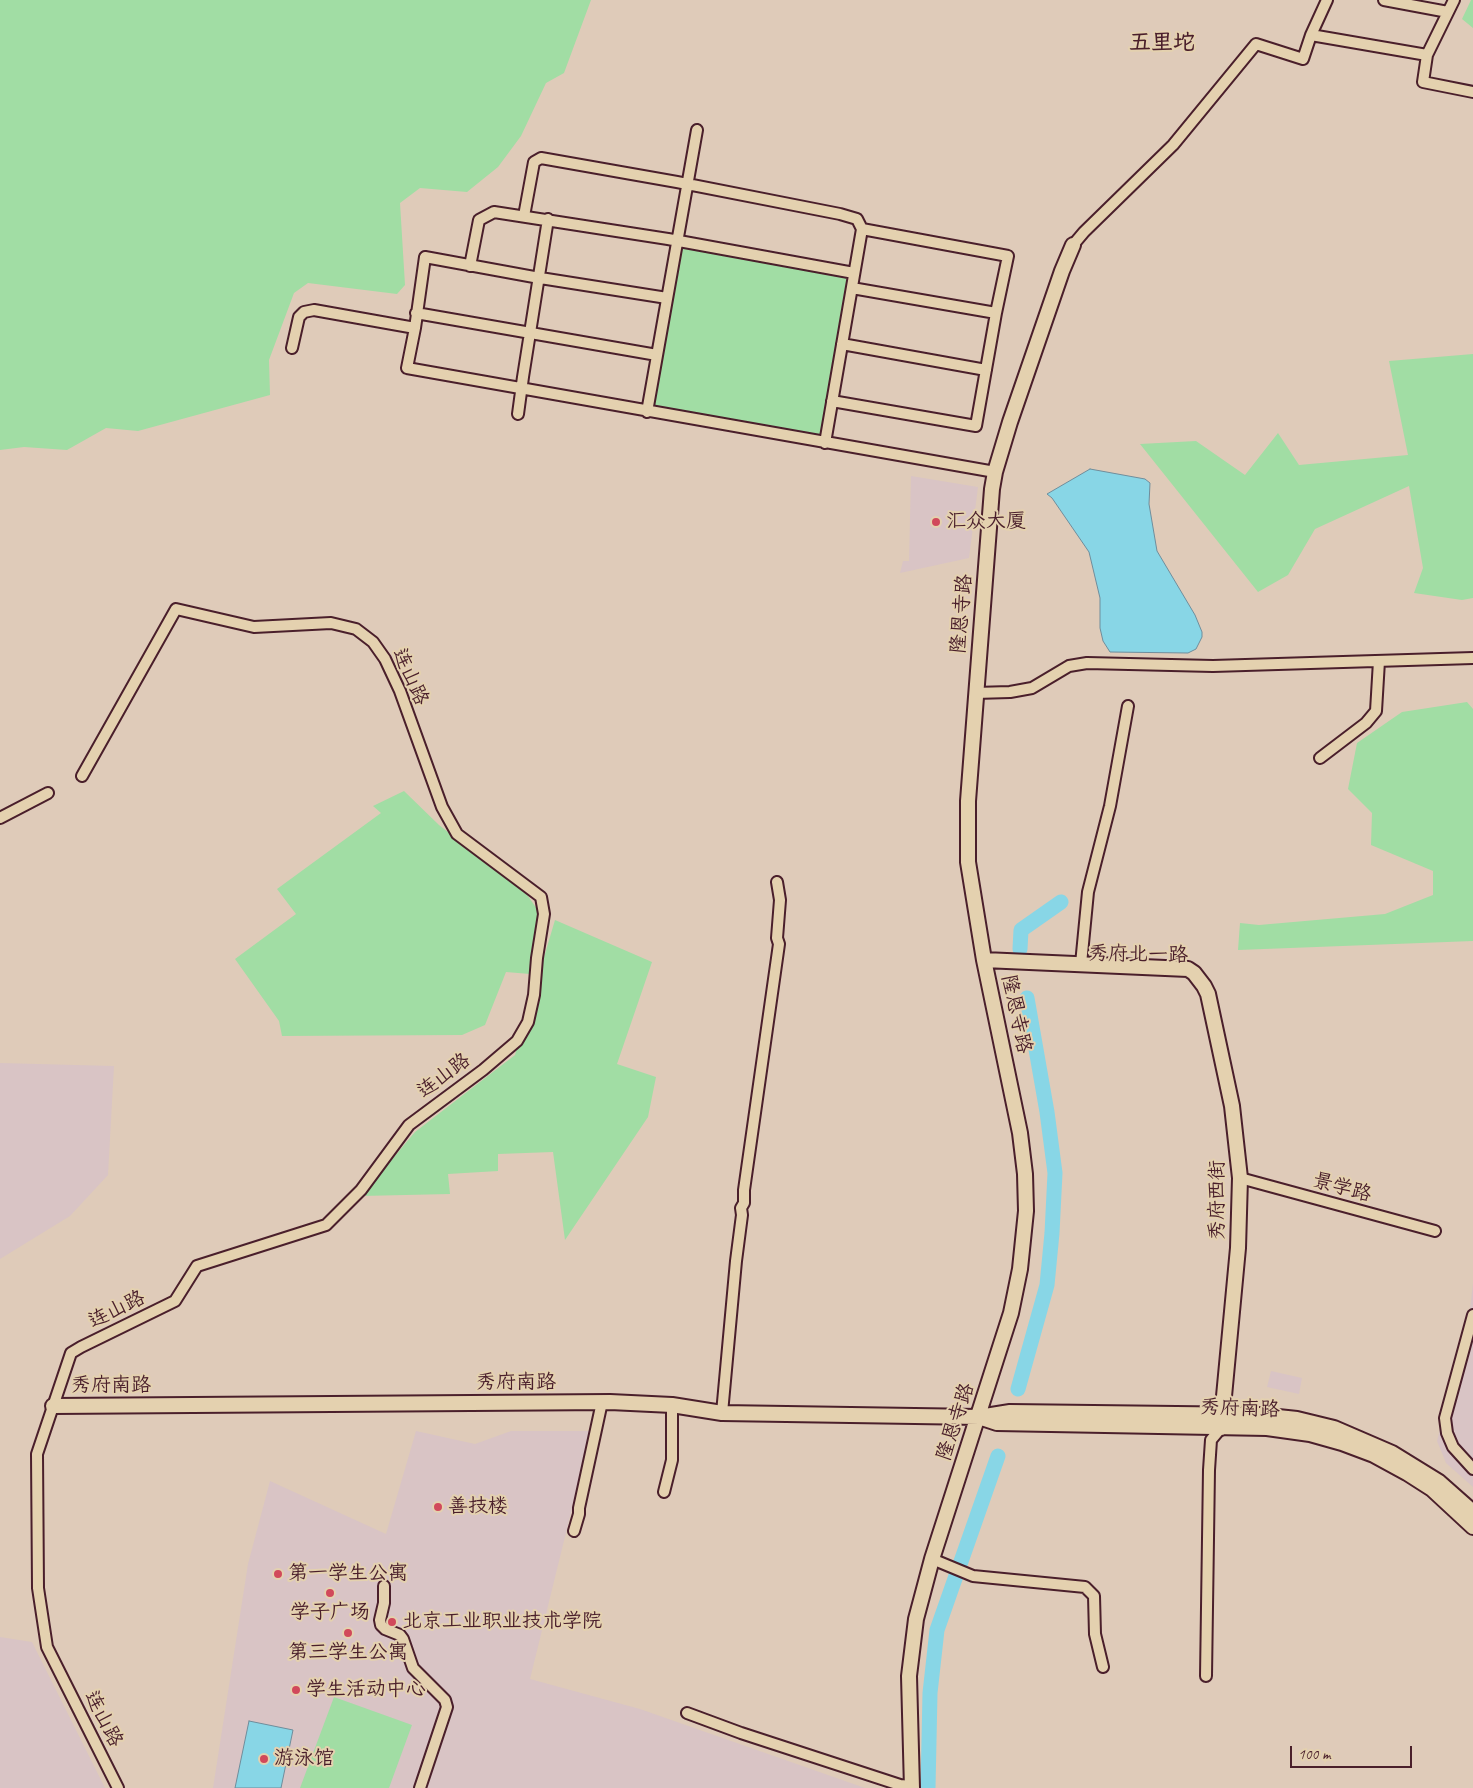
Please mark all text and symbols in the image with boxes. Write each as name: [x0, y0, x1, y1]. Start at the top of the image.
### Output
district label: 五里坨: [1129, 30, 1195, 56]
place label: 汇众大厦: [946, 510, 1026, 534]
marker: 汇众大厦: [930, 516, 942, 528]
street label: 隆恩寺路: [947, 573, 977, 655]
street label: 连山路: [387, 645, 433, 709]
street label: 秀府北一路: [1088, 942, 1188, 968]
street label: 隆恩寺路: [996, 972, 1036, 1056]
street label: 连山路: [413, 1048, 475, 1104]
street label: 秀府西街: [1206, 1160, 1230, 1240]
street label: 景学路: [1310, 1169, 1374, 1207]
street label: 连山路: [85, 1286, 149, 1334]
street label: 秀府南路: [476, 1371, 556, 1395]
street label: 秀府南路: [71, 1374, 151, 1398]
street label: 隆恩寺路: [932, 1380, 980, 1464]
street label: 秀府南路: [1200, 1396, 1280, 1422]
place label: 善技楼: [448, 1495, 508, 1519]
marker: 善技楼: [432, 1501, 444, 1513]
place label: 第一学生公寓: [288, 1562, 408, 1586]
marker: 第一学生公寓: [272, 1568, 284, 1580]
marker: 学子广场: [324, 1587, 336, 1599]
place label: 学子广场: [290, 1601, 370, 1625]
place label: 北京工业职业技术学院: [402, 1610, 602, 1634]
marker: 北京工业职业技术学院: [386, 1616, 398, 1628]
marker: 第三学生公寓: [342, 1627, 354, 1639]
place label: 第三学生公寓: [288, 1641, 408, 1665]
place label: 学生活动中心: [306, 1678, 426, 1702]
marker: 学生活动中心: [290, 1684, 302, 1696]
street label: 连山路: [79, 1687, 127, 1751]
scale bar: [1293, 1736, 1416, 1768]
text: 100 m: [1298, 1745, 1330, 1764]
place label: 游泳馆: [274, 1747, 334, 1771]
marker: 游泳馆: [258, 1753, 270, 1765]

